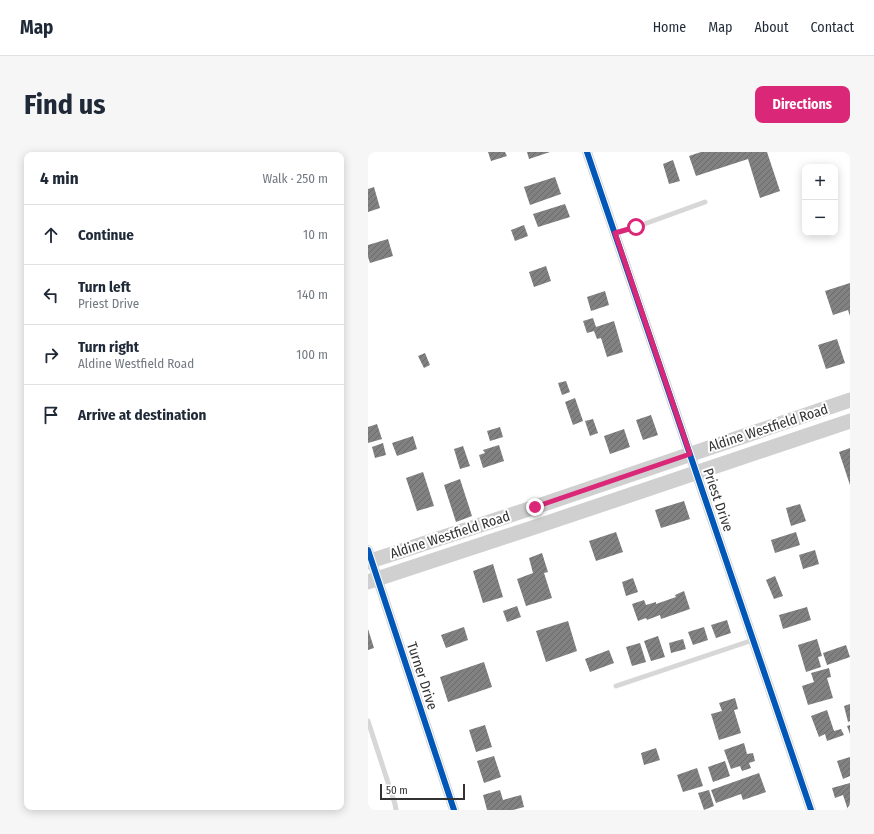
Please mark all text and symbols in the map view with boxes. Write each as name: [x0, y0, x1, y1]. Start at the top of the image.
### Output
text: Map: [20, 16, 53, 39]
text: Home: [653, 19, 686, 36]
text: Map: [708, 19, 732, 36]
text: About: [754, 19, 789, 36]
text: Contact: [811, 19, 854, 36]
button: Directions: [755, 86, 850, 123]
text: Find us: [24, 88, 106, 121]
map controls: [802, 164, 838, 236]
button: +: [802, 164, 838, 200]
text: 4 min: [40, 168, 79, 189]
text: Walk · 250 m: [263, 171, 328, 186]
button: −: [802, 200, 838, 236]
route start: [627, 218, 645, 236]
icon: ahead: [40, 224, 62, 246]
text: Continue: [78, 226, 134, 244]
text: 10 m: [303, 227, 328, 242]
text: Turn left: [78, 278, 131, 296]
icon: left: [40, 284, 62, 306]
text: 140 m: [297, 287, 328, 302]
text: Priest Drive: [78, 296, 139, 311]
text: Turn right: [78, 338, 139, 356]
icon: right: [40, 344, 62, 366]
text: 100 m: [296, 347, 328, 362]
text: Aldine Westfield Road: [78, 356, 194, 371]
street label: Aldine Westfield Road: [706, 401, 830, 455]
icon: arrive: [40, 404, 62, 426]
text: Arrive at destination: [78, 406, 206, 424]
street label: Priest Drive: [699, 466, 737, 534]
route end: [526, 498, 544, 516]
street label: Aldine Westfield Road: [388, 508, 512, 562]
street label: Turner Drive: [403, 640, 441, 712]
scale bar: [380, 782, 465, 801]
text: 50 m: [386, 784, 408, 797]

